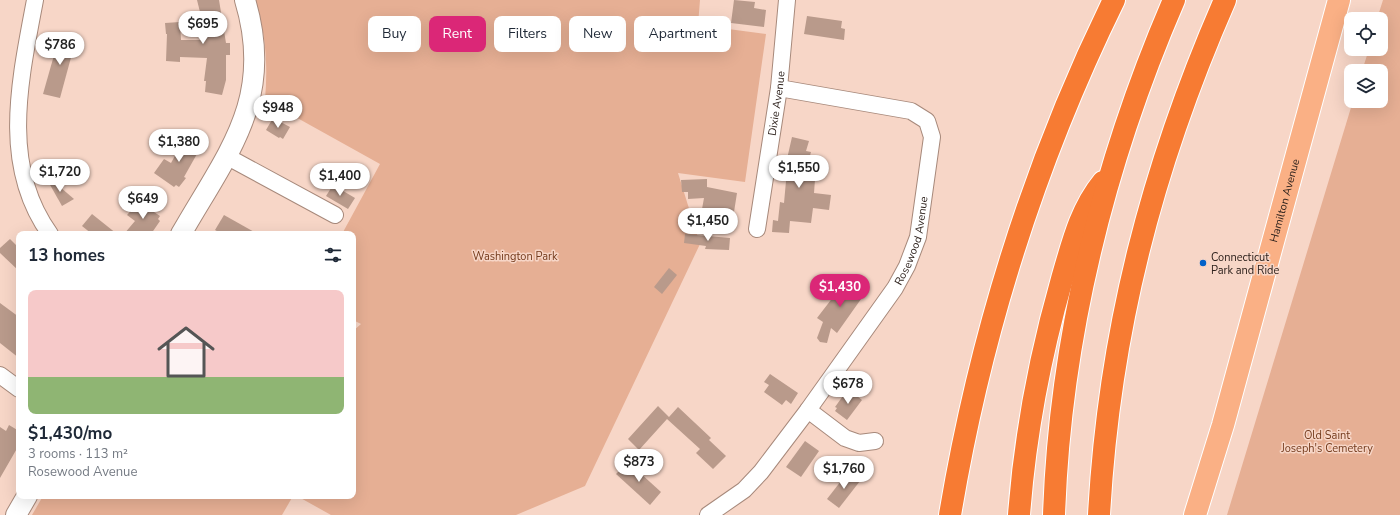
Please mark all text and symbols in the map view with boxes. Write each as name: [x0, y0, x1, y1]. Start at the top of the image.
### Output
pin: $695: [179, 11, 227, 45]
map controls: [1344, 12, 1388, 108]
button: locate: [1344, 12, 1388, 56]
text: $695: [187, 15, 219, 33]
chip: Buy: [368, 16, 421, 52]
chip: Rent: [429, 16, 486, 52]
chip: Filters: [494, 16, 561, 52]
chip: New: [569, 16, 626, 52]
chip: Apartment: [634, 16, 731, 52]
pin: $786: [36, 32, 84, 66]
text: $786: [44, 36, 76, 54]
button: layers: [1344, 64, 1388, 108]
street label: Dixie Avenue: [765, 70, 789, 137]
pin: $948: [254, 95, 302, 129]
text: $948: [262, 99, 294, 117]
pin: $1,380: [146, 129, 212, 163]
text: $1,380: [158, 133, 200, 151]
pin: $1,550: [766, 155, 832, 189]
street label: Hamilton Avenue: [1266, 157, 1303, 244]
pin: $1,720: [27, 159, 93, 193]
text: $1,550: [778, 159, 820, 177]
text: $1,720: [39, 163, 81, 181]
pin: $1,400: [307, 163, 373, 197]
text: $1,400: [319, 167, 361, 185]
pin: $649: [119, 186, 167, 220]
text: $649: [127, 190, 159, 208]
street label: Rosewood Avenue: [891, 195, 932, 288]
pin: $1,450: [675, 208, 741, 242]
text: $1,450: [687, 212, 729, 230]
text: 13 homes: [28, 244, 105, 267]
icon: filters: [322, 244, 344, 266]
park label: Washington Park: [472, 249, 558, 264]
place label: Connecticut Park and Ride: [1211, 250, 1279, 278]
marker: Connecticut Park and Ride: [1198, 258, 1208, 268]
pin: $1,430: [807, 274, 873, 308]
text: $1,430: [819, 278, 861, 296]
icon: home: [150, 316, 222, 388]
pin: $678: [824, 371, 872, 405]
text: $678: [832, 375, 864, 393]
text: $1,430/mo: [28, 422, 112, 445]
park label: Old Saint Joseph's Cemetery: [1280, 428, 1373, 456]
text: 3 rooms · 113 m²: [28, 445, 128, 463]
pin: $873: [615, 449, 663, 483]
text: $873: [623, 453, 655, 471]
pin: $1,760: [811, 456, 877, 490]
text: $1,760: [823, 460, 865, 478]
text: Rosewood Avenue: [28, 463, 137, 481]

